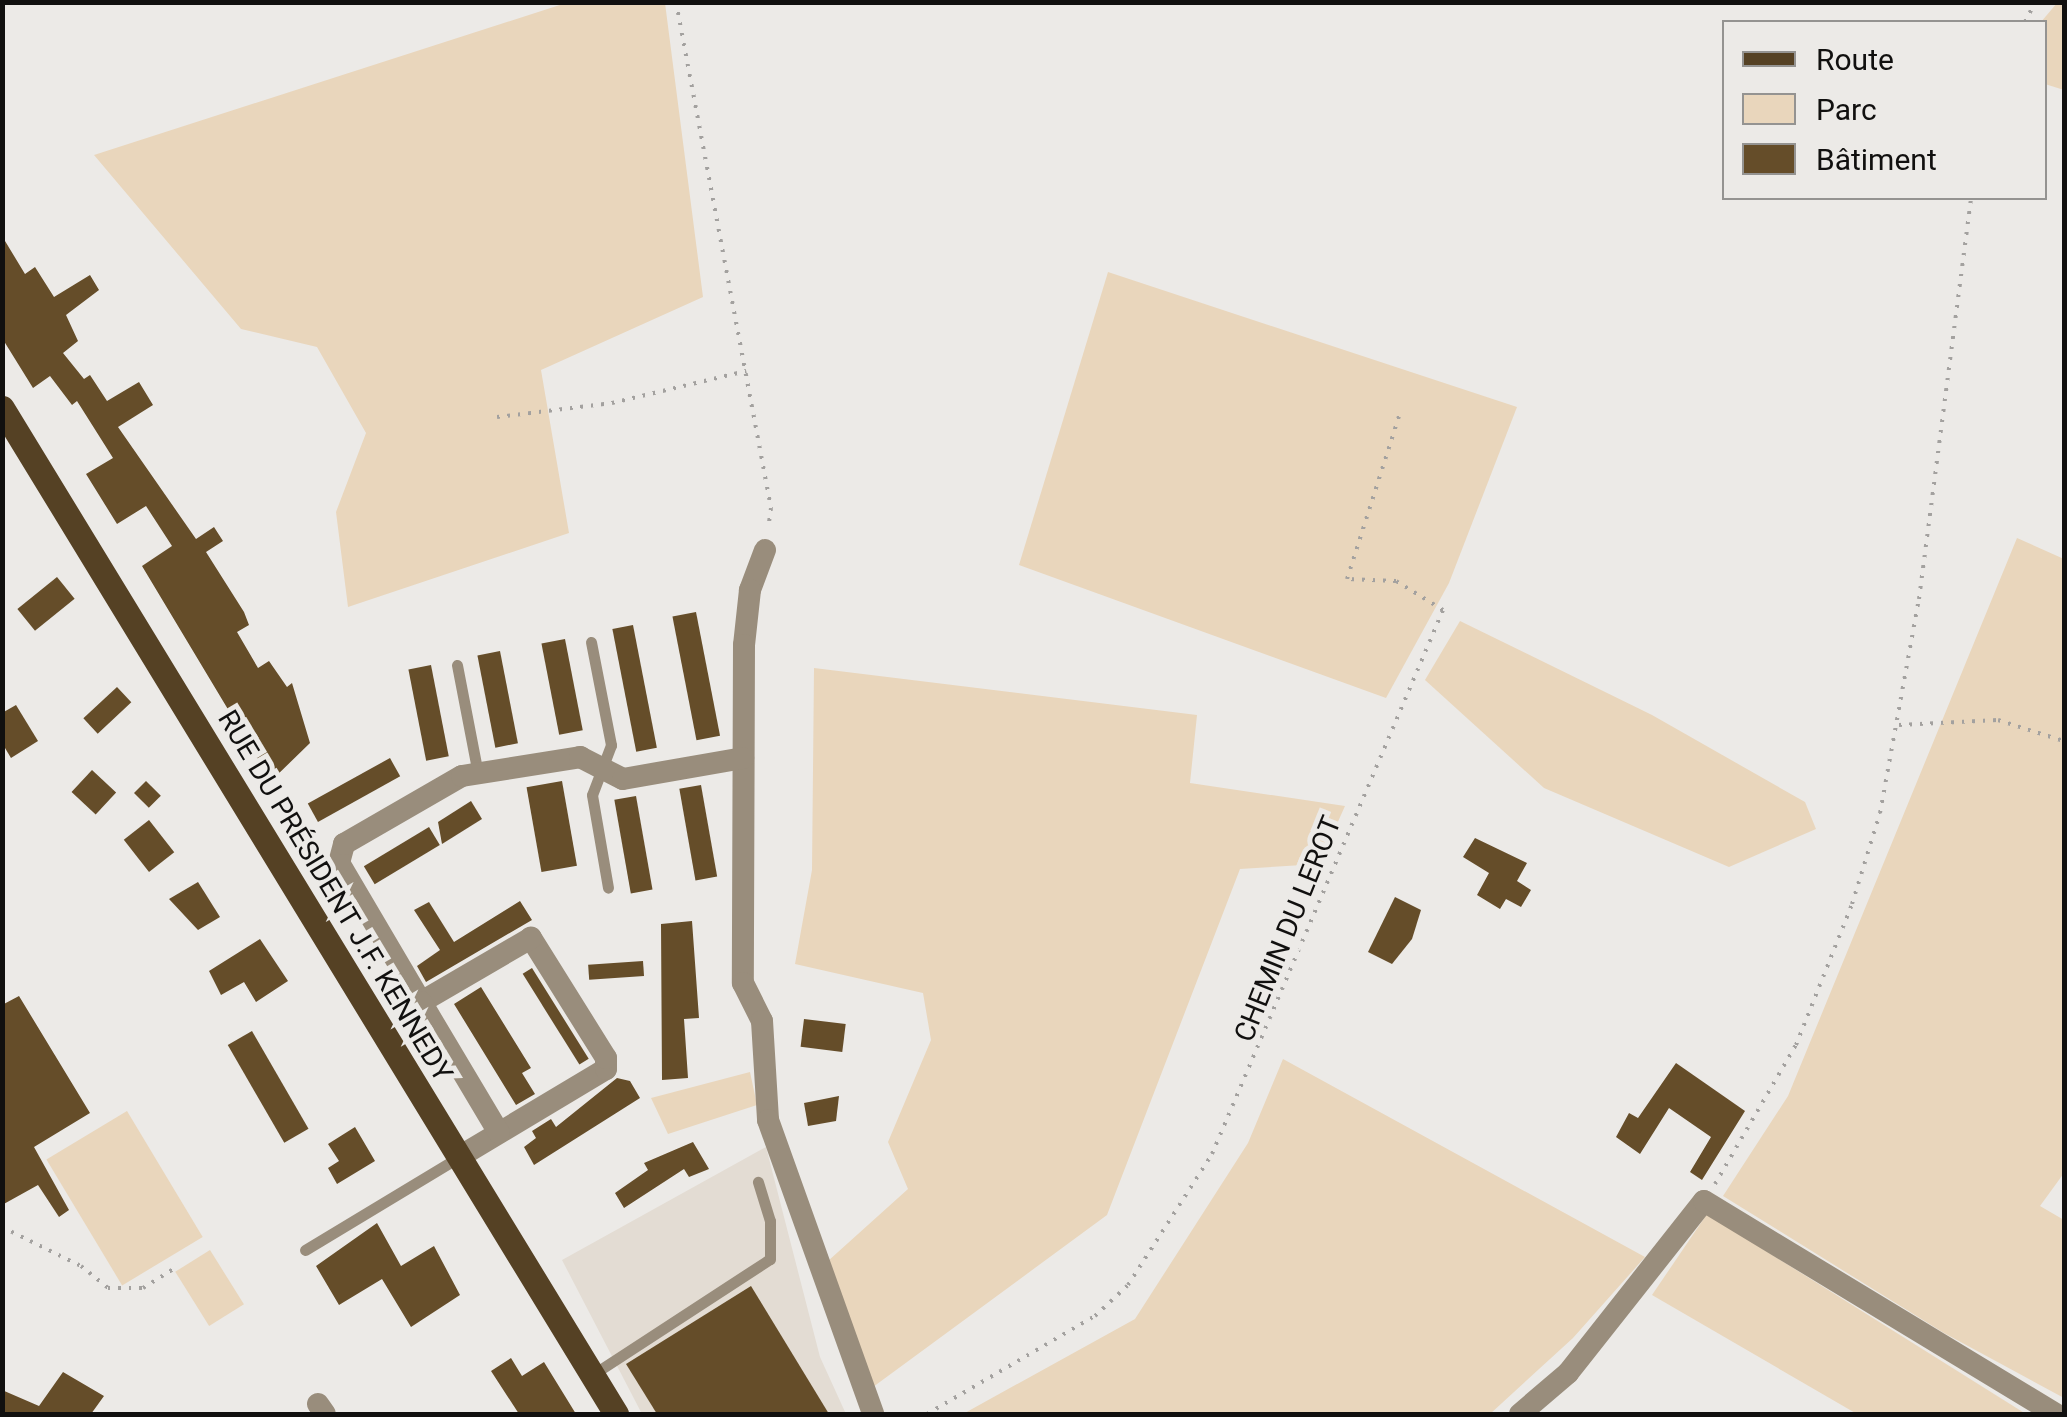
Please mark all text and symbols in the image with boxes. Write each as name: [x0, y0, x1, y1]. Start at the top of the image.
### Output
legend: [1722, 20, 2047, 200]
text: Route: [1816, 42, 1894, 77]
text: Parc: [1816, 92, 1877, 127]
text: Bâtiment: [1816, 142, 1937, 177]
street label: RUE DU PRÉSIDENT J.F. KENNEDY: [210, 704, 460, 1088]
street label: CHEMIN DU LEROT: [1227, 811, 1349, 1047]

